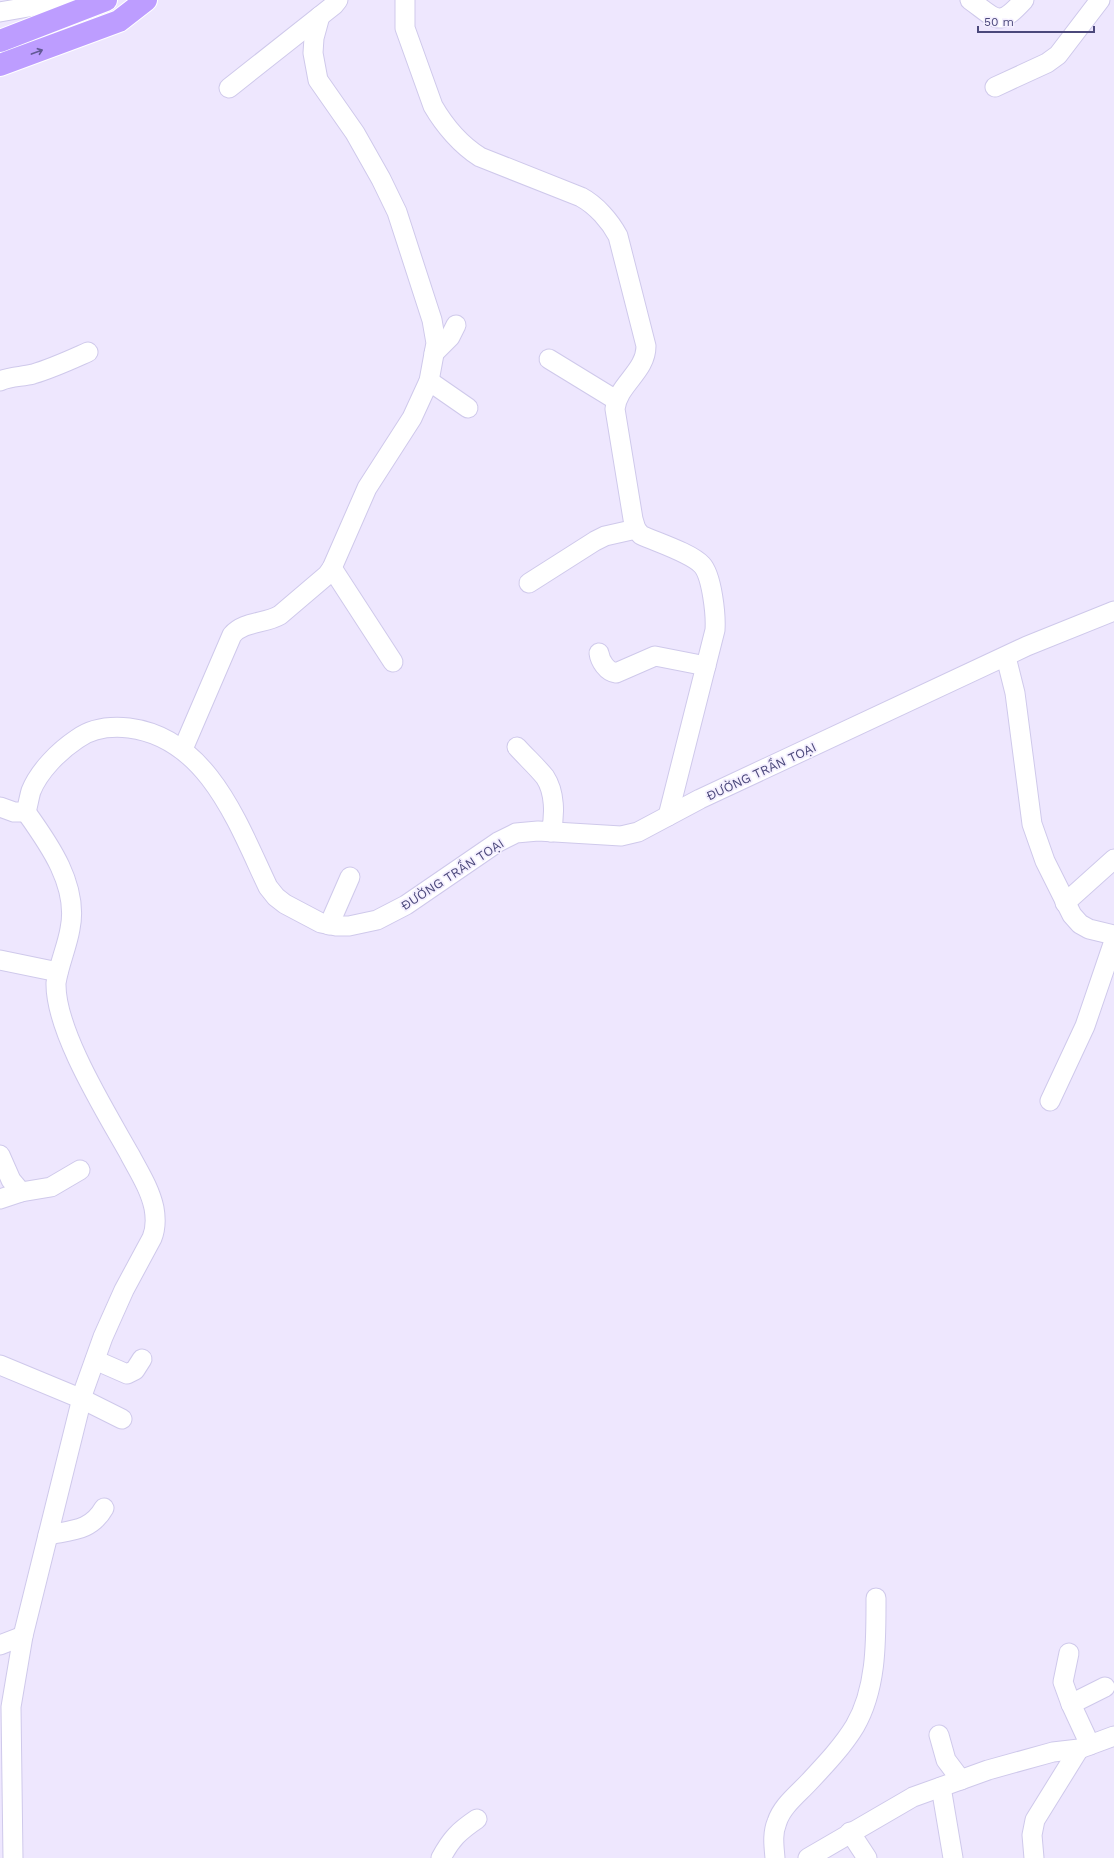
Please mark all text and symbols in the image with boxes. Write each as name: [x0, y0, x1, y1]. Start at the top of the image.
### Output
scale bar: [978, 8, 1094, 34]
text: 50 m: [984, 15, 1014, 29]
one-way arrow: [30, 47, 42, 55]
street label: ĐƯỜNG TRẦN TOẠI: [703, 738, 819, 804]
street label: ĐƯỜNG TRẦN TOẠI: [397, 834, 507, 913]

